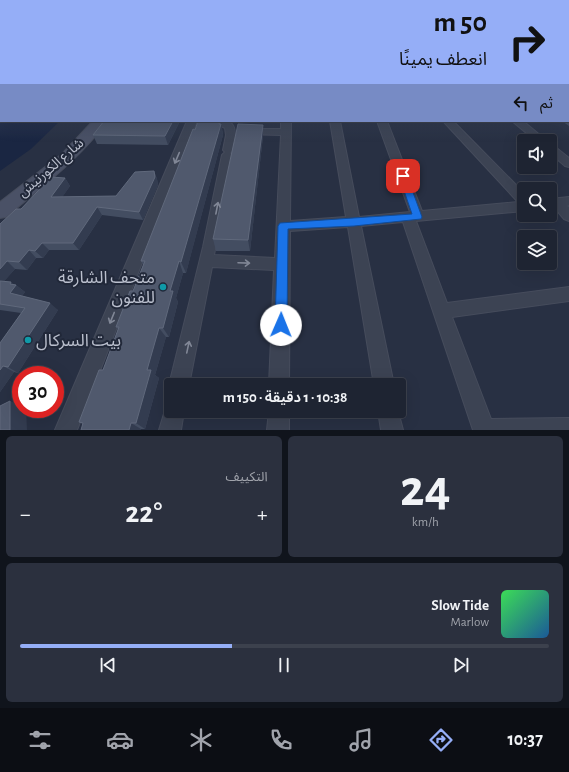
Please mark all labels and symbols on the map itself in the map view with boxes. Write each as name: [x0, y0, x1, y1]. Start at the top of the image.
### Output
street label: شارع الكورنيش: [16, 136, 88, 202]
one-way arrow: [173, 152, 180, 164]
pin: [386, 159, 420, 193]
one-way arrow: [213, 202, 221, 215]
one-way arrow: [237, 259, 250, 267]
place label: متحف الشارقة للفنون: [58, 269, 155, 308]
marker: متحف الشارقة للفنون: [158, 282, 168, 292]
position arrow: [260, 304, 302, 346]
one-way arrow: [108, 311, 115, 323]
place label: بيت السركال: [36, 332, 121, 351]
marker: بيت السركال: [23, 335, 33, 345]
one-way arrow: [184, 341, 192, 354]
speed limit sign: 30: [12, 366, 64, 418]

